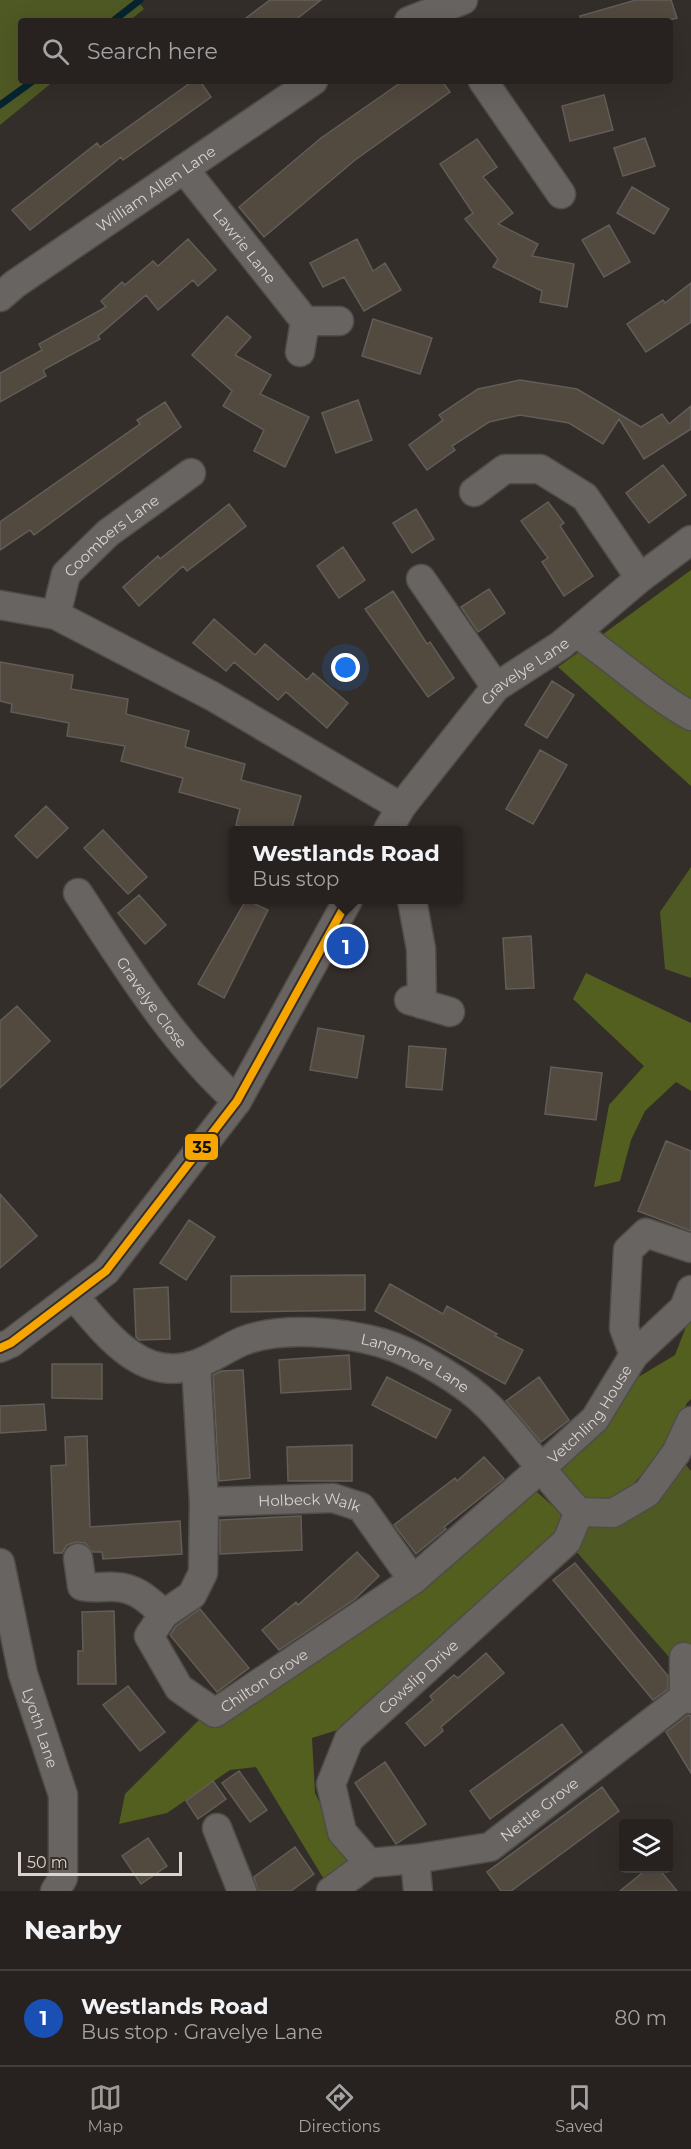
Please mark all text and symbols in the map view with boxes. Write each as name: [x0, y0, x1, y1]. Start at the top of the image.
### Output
search box: [18, 18, 673, 84]
icon: search: [39, 35, 72, 68]
text: Search here: [87, 38, 218, 65]
street label: William Allen Lane: [92, 141, 219, 236]
street label: Lawrie Lane: [209, 204, 281, 287]
street label: Coombers Lane: [60, 490, 162, 580]
street label: Gravelye Lane: [476, 633, 573, 708]
your location: [331, 653, 360, 682]
popup: [229, 826, 463, 904]
text: Westlands Road: [252, 840, 440, 867]
text: Bus stop: [252, 867, 339, 891]
pin: 1: [326, 924, 366, 968]
street label: Gravelye Close: [113, 953, 192, 1052]
line badge: 35: [184, 1133, 219, 1161]
text: 35: [192, 1138, 212, 1157]
street label: Langmore Lane: [359, 1329, 474, 1396]
street label: Vetchling House: [543, 1361, 635, 1467]
street label: Holbeck Walk: [258, 1488, 363, 1516]
street label: Cowslip Drive: [374, 1635, 462, 1717]
street label: Chilton Grove: [216, 1644, 311, 1716]
street label: Lyoth Lane: [19, 1685, 63, 1770]
street label: Nettle Grove: [496, 1773, 582, 1845]
map controls: [619, 1819, 673, 1873]
button: layers: [619, 1819, 673, 1873]
scale bar: [18, 1849, 182, 1876]
text: 50 m: [27, 1853, 68, 1872]
text: Nearby: [24, 1914, 121, 1946]
text: Westlands Road: [81, 1993, 268, 2020]
text: 1: [40, 2006, 47, 2030]
text: 80 m: [615, 2006, 667, 2030]
text: Bus stop · Gravelye Lane: [81, 2020, 323, 2044]
tab: Map: [88, 2081, 123, 2136]
tab: Directions: [298, 2081, 380, 2136]
tab: Saved: [555, 2081, 603, 2136]

